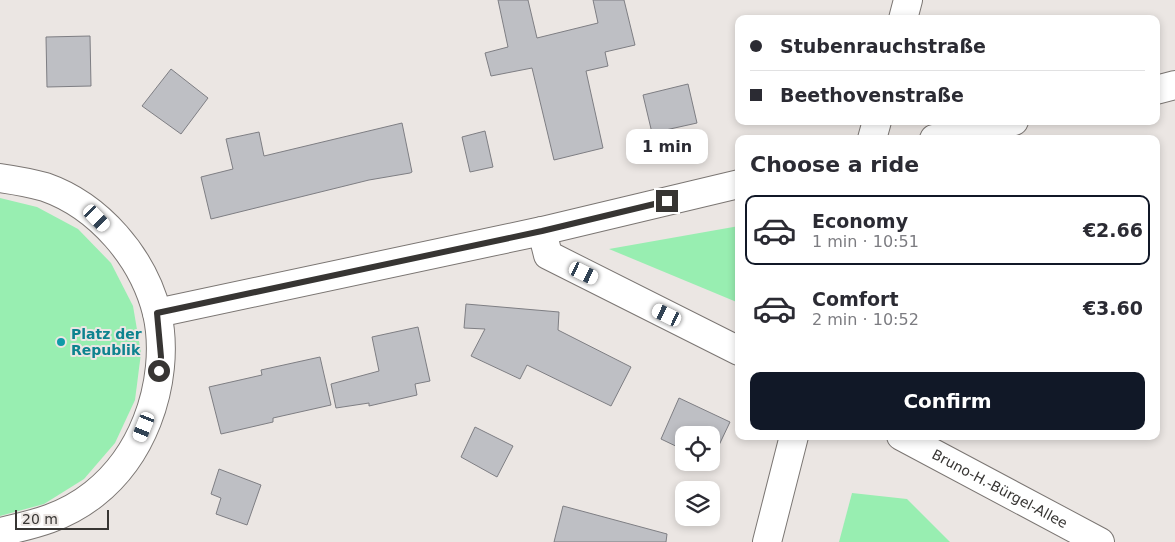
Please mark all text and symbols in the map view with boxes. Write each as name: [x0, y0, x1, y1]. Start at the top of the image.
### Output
text: Stubenrauchstraße: [780, 35, 986, 57]
text: Beethovenstraße: [780, 84, 964, 106]
callout: 1 min: [626, 128, 708, 164]
text: 1 min: [642, 137, 692, 156]
text: Choose a ride: [750, 152, 919, 177]
route end: [656, 190, 678, 212]
car: [81, 202, 112, 234]
icon: car: [752, 208, 797, 253]
text: Economy: [812, 210, 908, 232]
text: €2.66: [1083, 219, 1143, 241]
text: 1 min · 10:51: [812, 232, 919, 251]
car: [567, 260, 600, 286]
icon: car: [752, 286, 797, 331]
text: Comfort: [812, 288, 899, 310]
text: €3.60: [1083, 297, 1143, 319]
car: [650, 302, 683, 328]
text: 2 min · 10:52: [812, 310, 919, 329]
place label: Platz der Republik: [71, 326, 142, 358]
marker: Platz der Republik: [55, 336, 67, 348]
route start: [148, 360, 170, 382]
button: Confirm: [750, 372, 1145, 430]
car: [131, 410, 156, 444]
map controls: [675, 426, 720, 526]
button: locate: [675, 426, 720, 471]
street label: Bruno-H.-Bürgel-Allee: [929, 446, 1070, 531]
button: layers: [675, 481, 720, 526]
scale bar: [15, 507, 109, 530]
text: 20 m: [22, 511, 58, 527]

